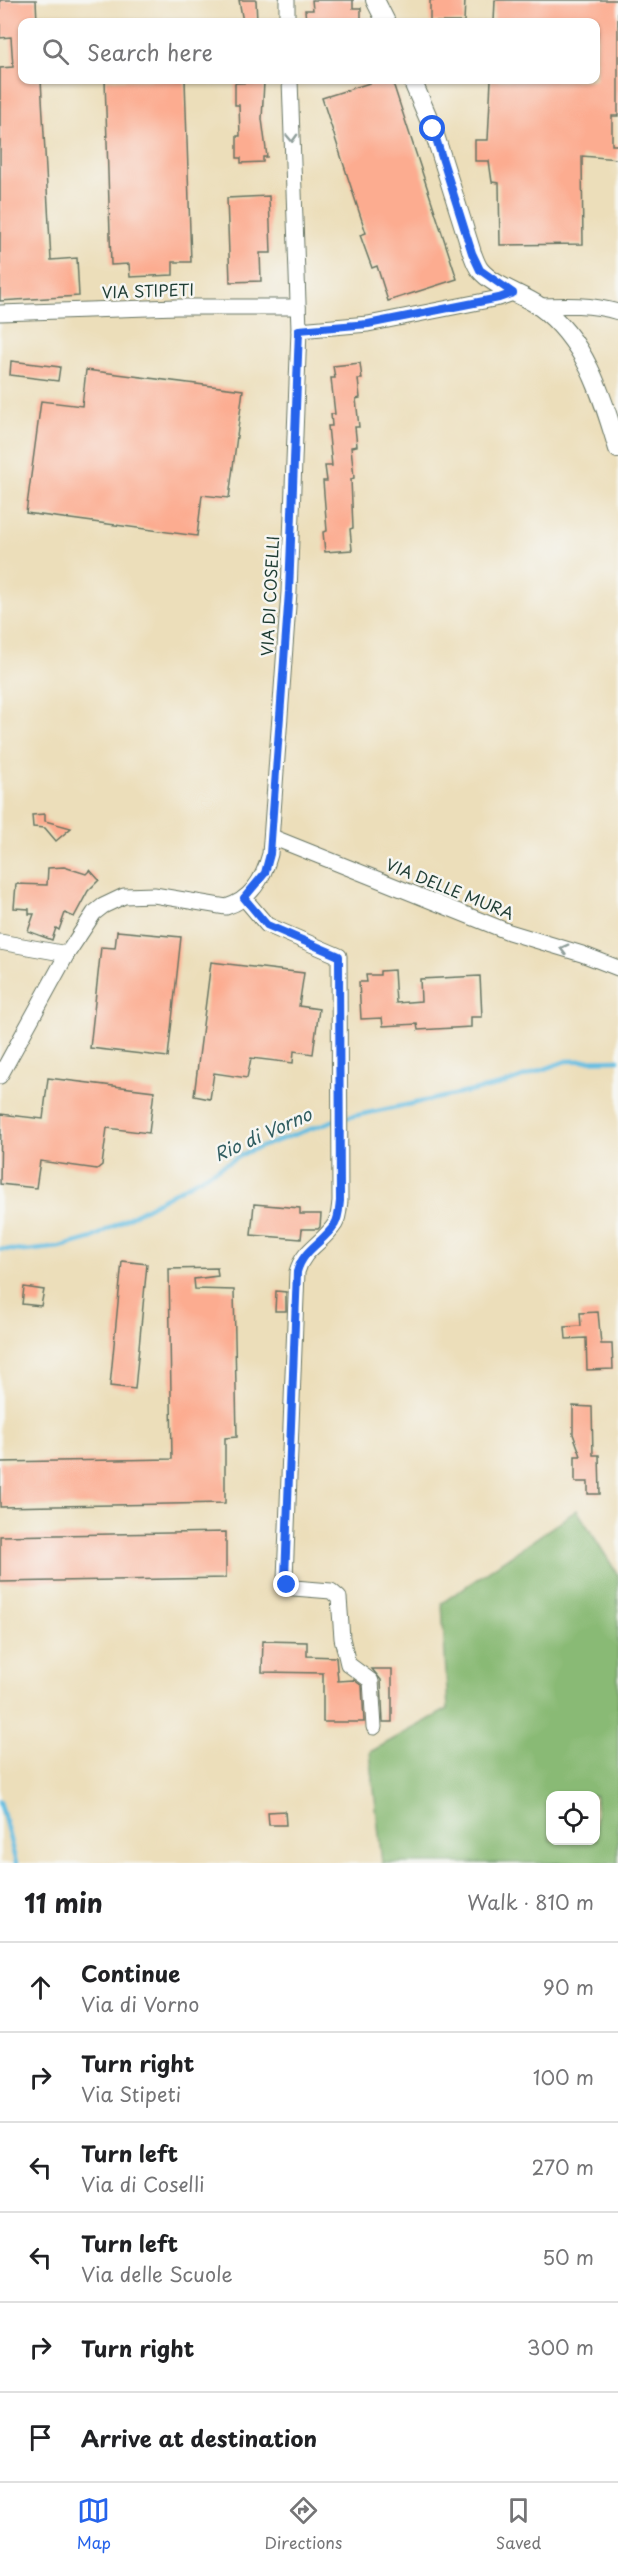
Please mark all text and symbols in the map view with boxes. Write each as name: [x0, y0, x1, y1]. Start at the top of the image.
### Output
search box: [18, 18, 600, 84]
icon: search: [39, 35, 72, 68]
text: Search here: [87, 35, 213, 68]
route start: [419, 115, 445, 141]
one-way arrow: [285, 133, 298, 142]
street label: VIA STIPETI: [101, 276, 195, 304]
street label: VIA DI COSELLI: [254, 535, 284, 657]
street label: VIA DELLE MURA: [383, 851, 518, 925]
one-way arrow: [559, 943, 569, 956]
water label: Rio di Vorno: [209, 1100, 316, 1167]
route end: [273, 1571, 299, 1597]
map controls: [546, 1791, 600, 1845]
button: locate: [546, 1791, 600, 1845]
text: 11 min: [24, 1883, 103, 1922]
text: Walk · 810 m: [467, 1887, 594, 1917]
text: Continue: [81, 1956, 180, 1989]
icon: ahead: [24, 1971, 57, 2004]
text: 90 m: [543, 1972, 594, 2002]
text: Via di Vorno: [81, 1989, 199, 2019]
text: Turn right: [81, 2046, 194, 2079]
icon: right: [24, 2061, 57, 2094]
text: 100 m: [533, 2062, 594, 2092]
text: Via Stipeti: [81, 2079, 181, 2109]
text: Turn left: [81, 2136, 178, 2169]
icon: left: [24, 2151, 57, 2184]
text: 270 m: [531, 2152, 594, 2182]
text: Via di Coselli: [81, 2169, 205, 2199]
text: Turn left: [81, 2226, 178, 2259]
icon: left: [24, 2241, 57, 2274]
text: 50 m: [542, 2242, 594, 2272]
text: Via delle Scuole: [81, 2259, 233, 2289]
icon: right: [24, 2331, 57, 2364]
text: Turn right: [81, 2331, 194, 2364]
text: 300 m: [527, 2332, 594, 2362]
icon: arrive: [24, 2421, 57, 2454]
text: Arrive at destination: [81, 2421, 317, 2454]
tab: Map: [77, 2494, 111, 2554]
tab: Directions: [264, 2494, 342, 2554]
tab: Saved: [496, 2494, 541, 2554]

